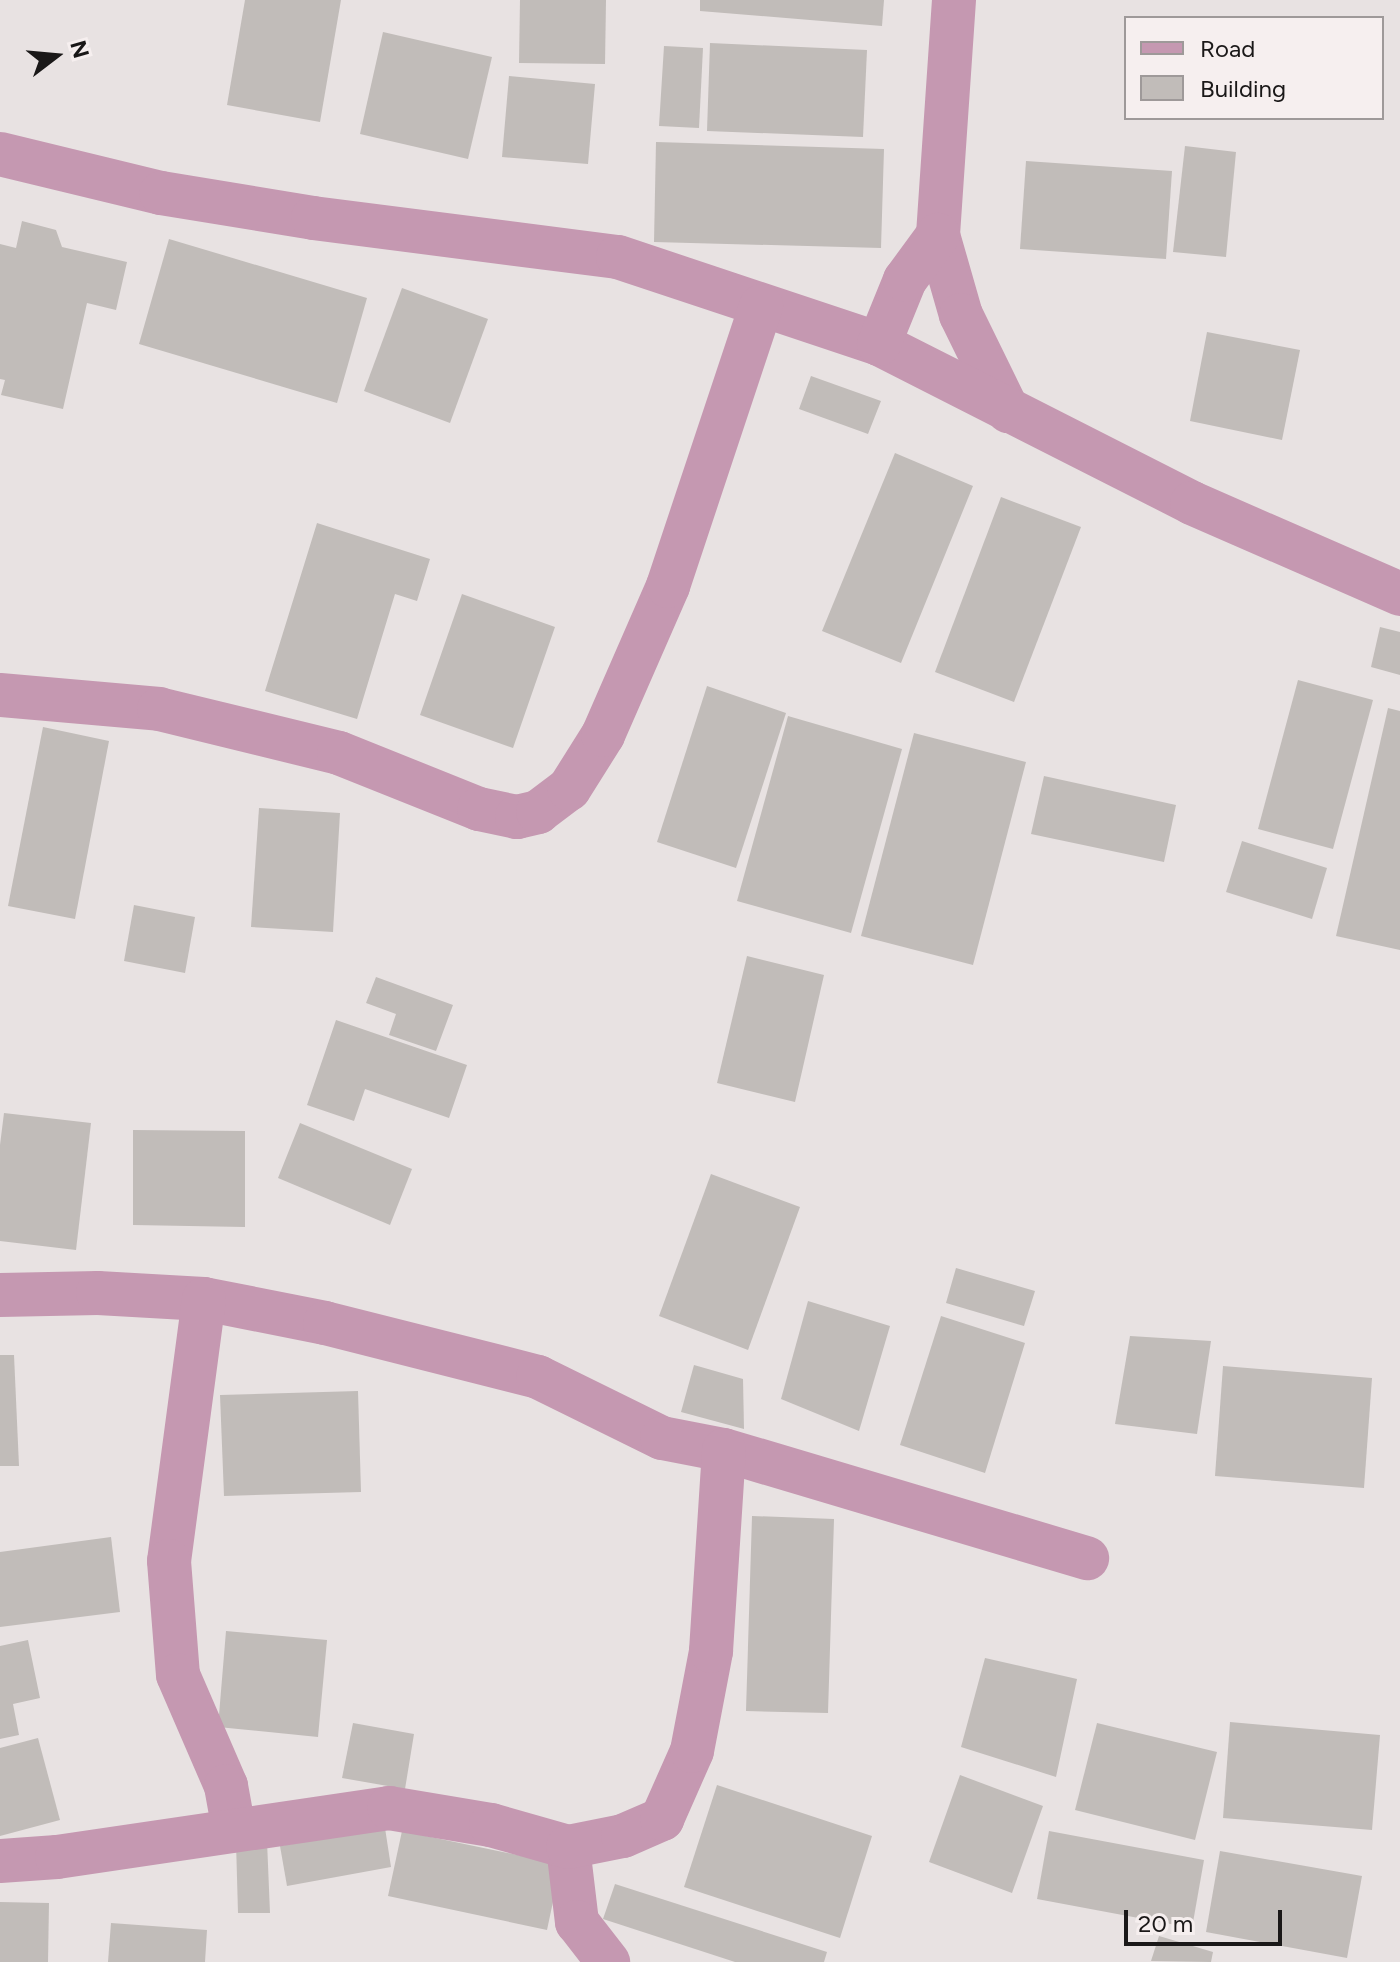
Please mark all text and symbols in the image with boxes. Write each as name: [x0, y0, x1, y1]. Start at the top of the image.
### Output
north arrow: [16, 16, 96, 96]
legend: [1124, 16, 1384, 120]
text: Road: [1200, 34, 1255, 63]
text: N: [64, 37, 95, 61]
text: Building: [1200, 74, 1286, 103]
scale bar: [1128, 1894, 1286, 1944]
text: 20 m: [1138, 1909, 1193, 1938]

